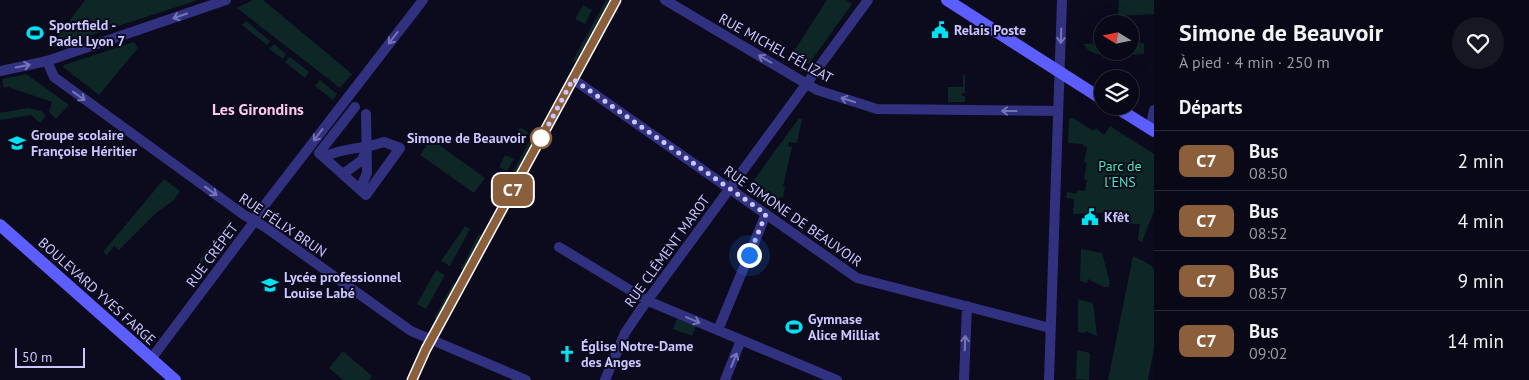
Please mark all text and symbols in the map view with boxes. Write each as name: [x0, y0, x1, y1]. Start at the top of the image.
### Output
street label: RUE MICHEL FÉLIZAT: [716, 9, 836, 87]
one-way arrow: [173, 12, 188, 21]
north arrow: [1094, 15, 1139, 60]
map controls: [1094, 15, 1139, 115]
place label: Sportfield - Padel Lyon 7: [49, 16, 125, 50]
text: Simone de Beauvoir: [1179, 17, 1383, 48]
button: heart: [1452, 17, 1504, 69]
public building icon: Relais Poste: [930, 20, 950, 40]
place label: Relais Poste: [954, 21, 1026, 39]
sports icon: Sportfield - Padel Lyon 7: [25, 23, 45, 43]
one-way arrow: [1056, 28, 1066, 44]
one-way arrow: [388, 31, 398, 45]
text: À pied · 4 min · 250 m: [1179, 52, 1330, 72]
one-way arrow: [758, 53, 772, 63]
one-way arrow: [15, 61, 31, 70]
button: layers: [1094, 70, 1139, 115]
one-way arrow: [72, 91, 86, 101]
one-way arrow: [841, 95, 857, 104]
text: Départs: [1179, 95, 1243, 119]
district label: Les Girondins: [212, 99, 304, 119]
one-way arrow: [1001, 106, 1018, 116]
place label: Groupe scolaire Françoise Héritier: [31, 126, 137, 160]
marker: Simone de Beauvoir: [530, 127, 552, 149]
one-way arrow: [313, 128, 323, 142]
place label: Simone de Beauvoir: [407, 129, 526, 147]
school or university icon: Groupe scolaire Françoise Héritier: [7, 133, 27, 153]
text: Bus: [1249, 139, 1278, 163]
text: C7: [1196, 149, 1217, 172]
text: 2 min: [1458, 149, 1504, 173]
park label: Parc de l'ENS: [1098, 157, 1142, 191]
street label: RUE SIMONE DE BEAUVOIR: [720, 161, 866, 271]
text: 08:50: [1249, 163, 1287, 183]
line badge: C7: [490, 174, 536, 206]
text: C7: [503, 178, 523, 201]
one-way arrow: [203, 186, 217, 197]
street label: RUE FÉLIX BRUN: [236, 189, 330, 261]
street label: RUE CLÉMENT MAROT: [620, 191, 714, 311]
text: Bus: [1249, 199, 1278, 223]
public building icon: Kfêt: [1080, 207, 1100, 227]
place label: Kfêt: [1104, 208, 1129, 226]
text: C7: [1196, 209, 1217, 232]
text: 4 min: [1458, 209, 1504, 233]
street label: RUE CRÉPET: [182, 219, 242, 291]
text: 08:52: [1249, 223, 1287, 243]
street label: BOULEVARD YVES FARGE: [35, 234, 159, 348]
your location: [737, 243, 762, 268]
text: Bus: [1249, 259, 1278, 283]
place label: Lycée professionnel Louise Labé: [284, 268, 402, 302]
text: C7: [1196, 269, 1217, 292]
text: 9 min: [1458, 269, 1504, 293]
school or university icon: Lycée professionnel Louise Labé: [260, 275, 280, 295]
text: 08:57: [1249, 283, 1287, 303]
place label: Gymnase Alice Milliat: [808, 310, 880, 344]
one-way arrow: [685, 316, 700, 326]
sports icon: Gymnase Alice Milliat: [784, 317, 804, 337]
text: Bus: [1249, 319, 1278, 343]
text: C7: [1196, 329, 1217, 352]
text: 14 min: [1447, 329, 1504, 353]
one-way arrow: [961, 335, 970, 351]
place label: Église Notre-Dame des Anges: [581, 337, 693, 371]
text: 09:02: [1249, 343, 1287, 363]
church icon: Église Notre-Dame des Anges: [557, 344, 577, 364]
scale bar: [15, 345, 85, 368]
text: 50 m: [22, 348, 52, 366]
one-way arrow: [729, 353, 739, 368]

